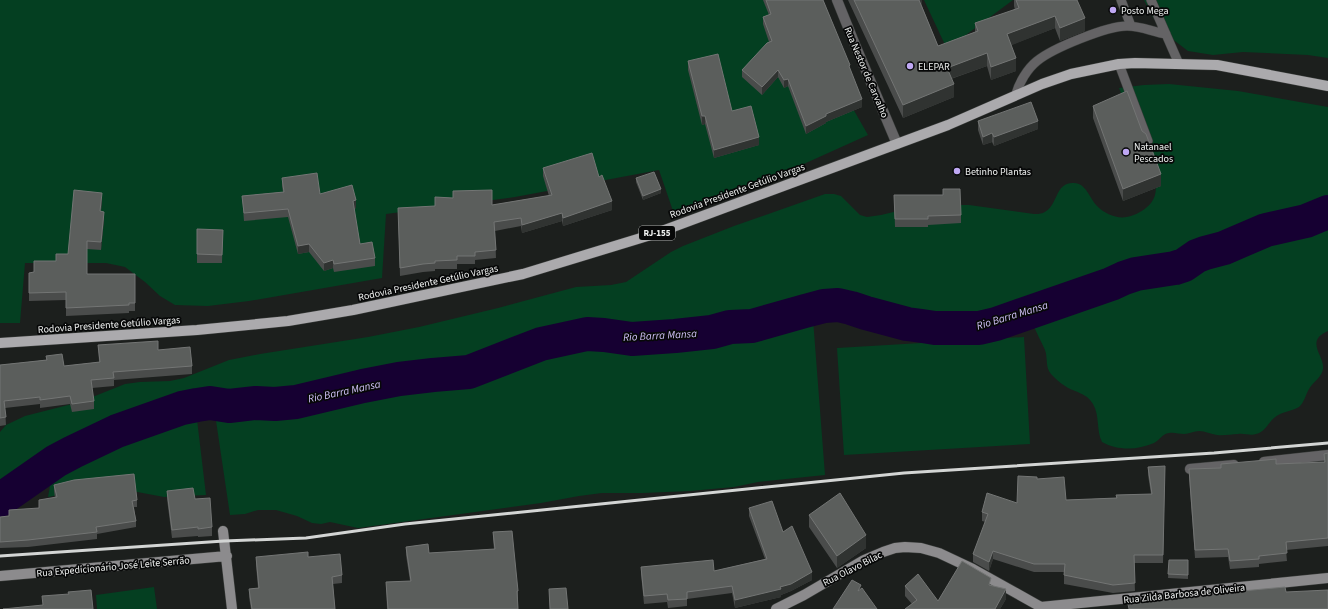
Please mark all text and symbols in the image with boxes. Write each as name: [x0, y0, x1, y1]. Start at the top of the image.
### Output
place label: Posto Mega: [1121, 4, 1169, 18]
marker: Posto Mega: [1108, 5, 1118, 15]
street label: Rua Nestor de Carvalho: [841, 25, 892, 120]
place label: ELEPAR: [918, 60, 950, 74]
marker: ELEPAR: [905, 61, 915, 71]
place label: Natanael Pescados: [1134, 140, 1173, 166]
marker: Natanael Pescados: [1121, 147, 1131, 157]
street label: Rodovia Presidente Getúlio Vargas: [668, 160, 807, 222]
place label: Betinho Plantas: [965, 165, 1031, 179]
marker: Betinho Plantas: [952, 166, 962, 176]
road number: RJ-155: [639, 226, 675, 240]
street label: Rodovia Presidente Getúlio Vargas: [357, 261, 499, 305]
water label: Rio Barra Mansa: [975, 297, 1050, 333]
street label: Rodovia Presidente Getúlio Vargas: [37, 313, 181, 337]
water label: Rio Barra Mansa: [623, 326, 697, 345]
water label: Rio Barra Mansa: [306, 376, 382, 407]
street label: Rua Olavo Bilac: [820, 548, 885, 590]
street label: Rua Expedicionário José Leite Serrão: [36, 553, 190, 581]
street label: Rua Zilda Barbosa de Oliveira: [1123, 581, 1246, 607]

